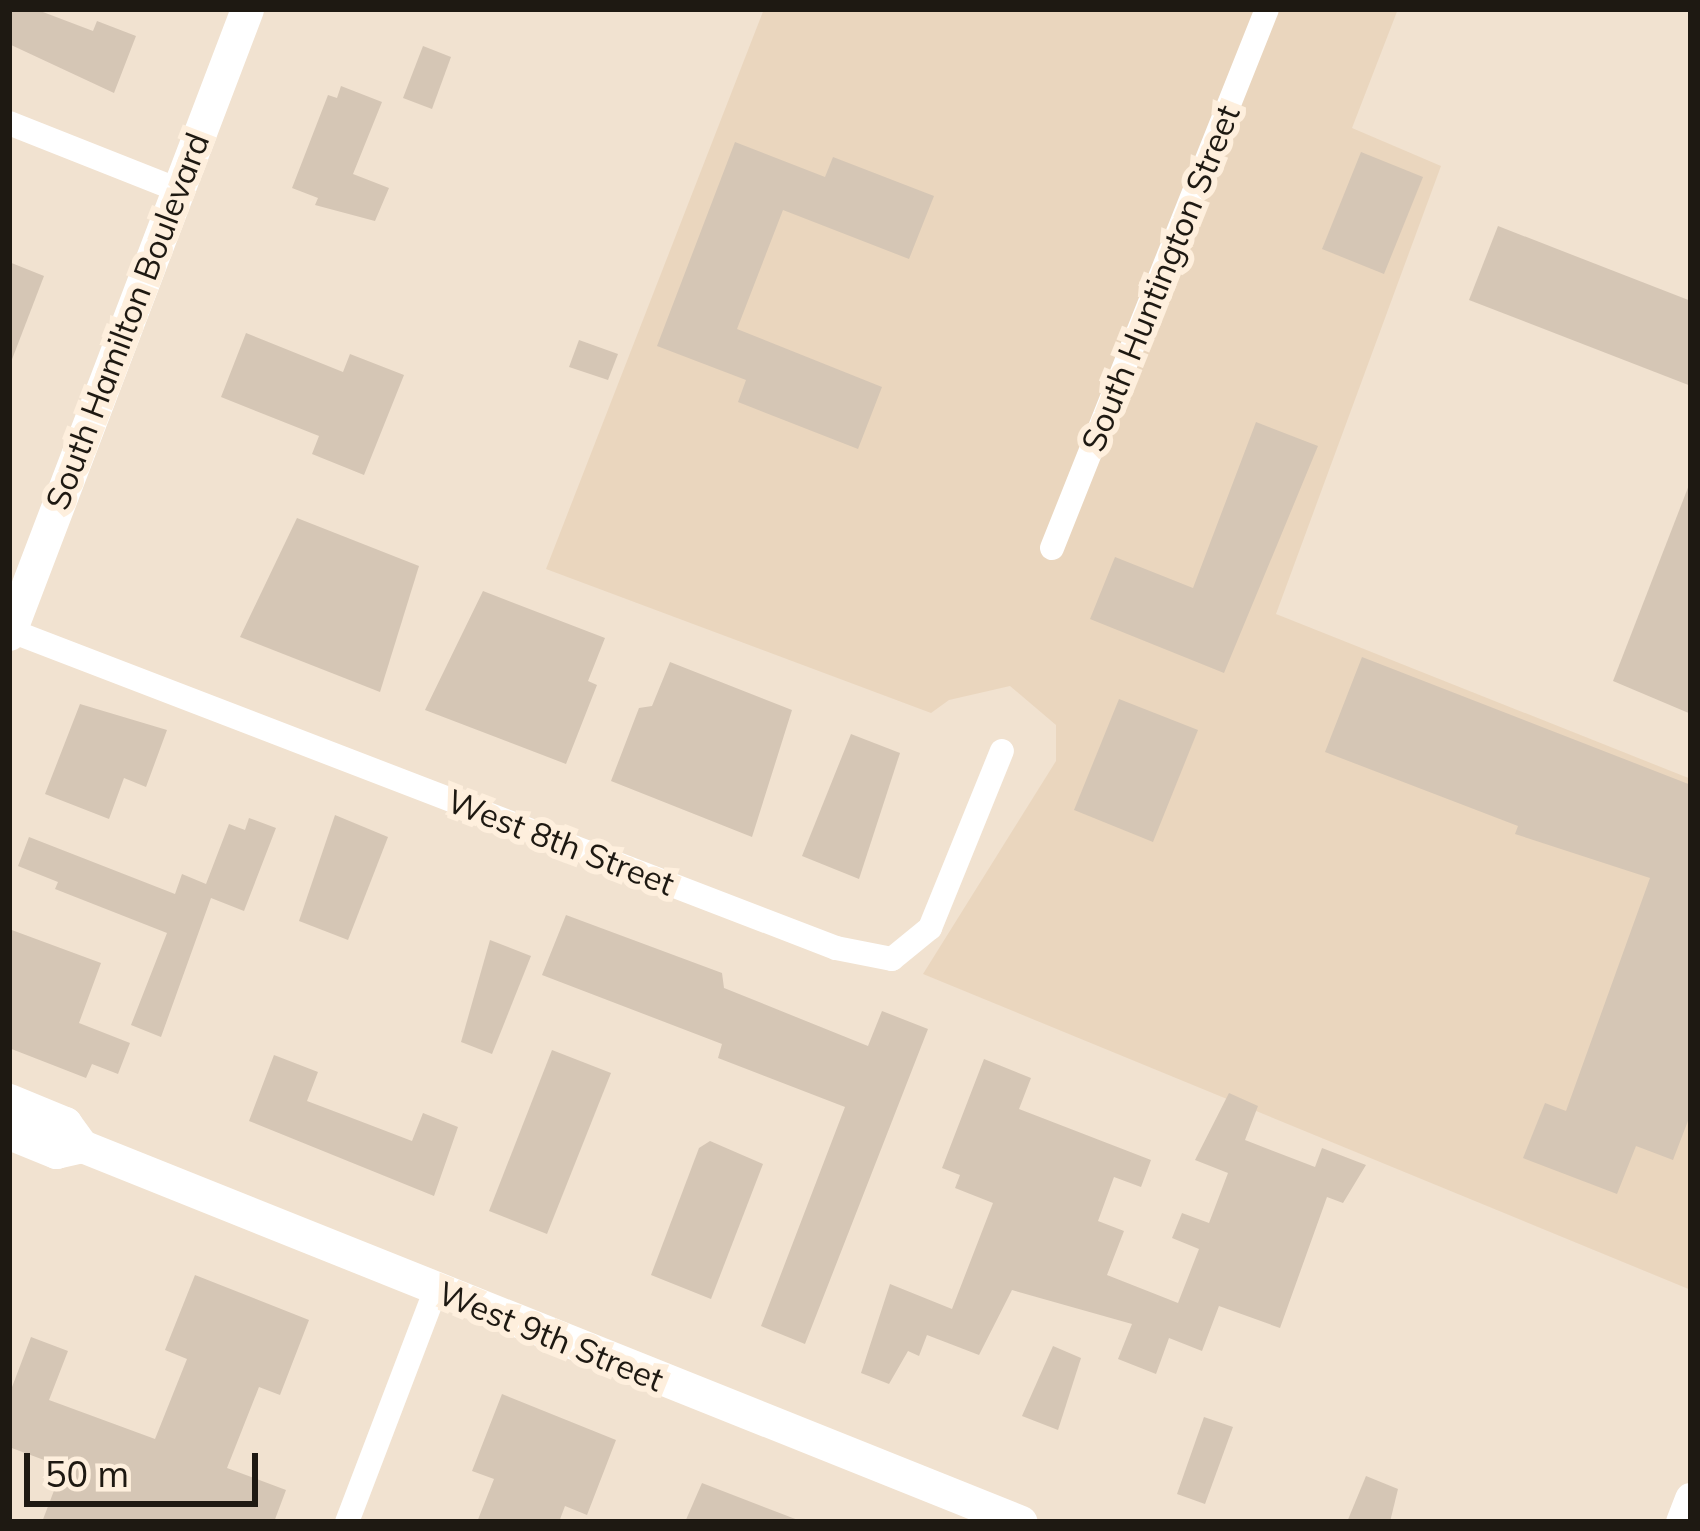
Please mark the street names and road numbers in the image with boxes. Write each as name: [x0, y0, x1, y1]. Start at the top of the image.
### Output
street label: South Huntington Street: [1072, 99, 1248, 457]
street label: South Hamilton Boulevard: [37, 127, 217, 515]
street label: West 8th Street: [442, 781, 680, 903]
street label: West 9th Street: [432, 1273, 670, 1399]

